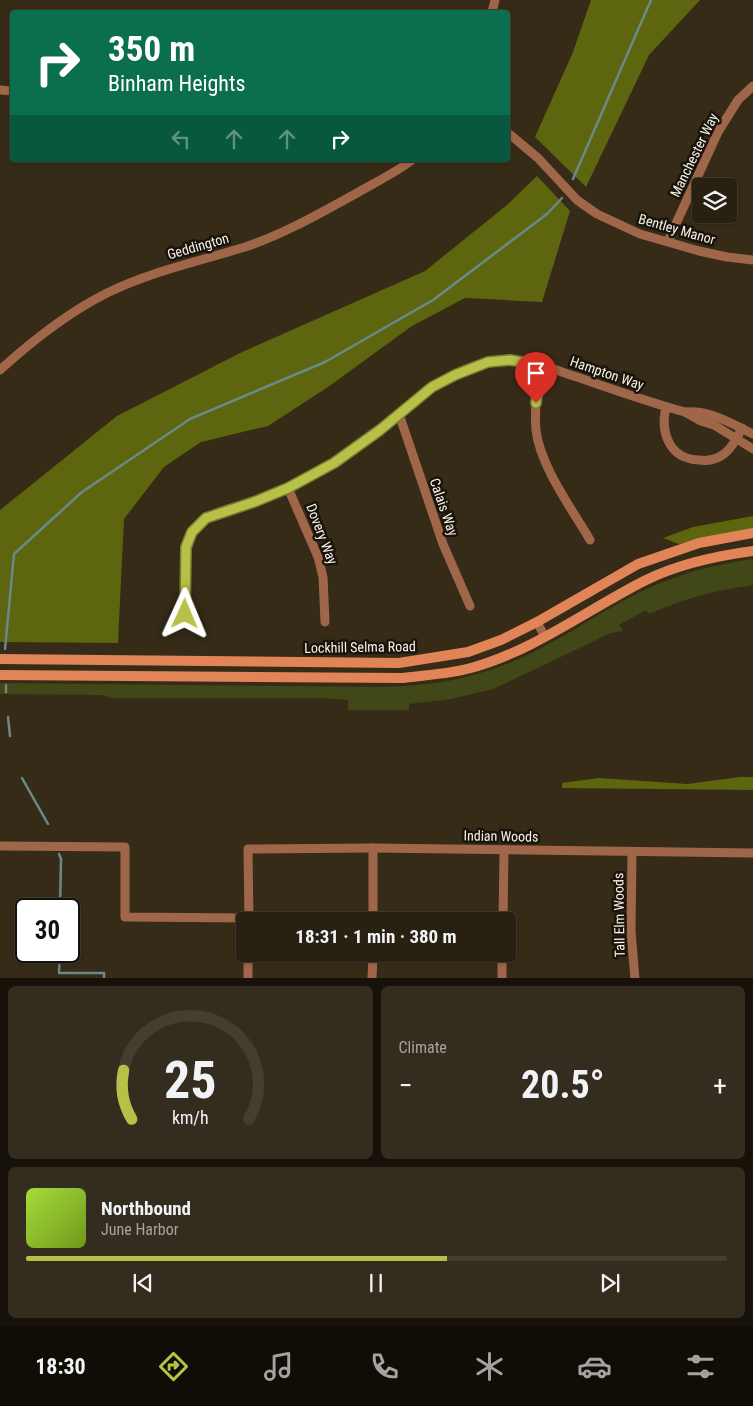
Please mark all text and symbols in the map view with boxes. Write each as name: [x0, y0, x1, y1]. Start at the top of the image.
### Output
text: 350 m: [108, 29, 195, 70]
icon: right: [25, 30, 90, 95]
text: Binham Heights: [108, 71, 246, 96]
street label: Manchester Way: [667, 110, 721, 200]
icon: left: [167, 125, 195, 153]
icon: ahead: [220, 125, 248, 153]
icon: ahead: [273, 125, 301, 153]
icon: right: [326, 125, 354, 153]
map controls: [692, 178, 737, 223]
button: layers: [692, 178, 737, 223]
street label: Bentley Manor: [637, 210, 717, 248]
street label: Geddington: [165, 230, 231, 262]
pin: [515, 352, 557, 403]
street label: Hampton Way: [568, 353, 646, 393]
icon: arrive: [522, 359, 550, 387]
street label: Calais Way: [427, 476, 461, 538]
street label: Dovery Way: [303, 501, 341, 567]
position arrow: [158, 587, 210, 639]
street label: Lockhill Selma Road: [304, 638, 416, 656]
street label: Indian Woods: [463, 827, 539, 845]
street label: Tall Elm Woods: [610, 873, 628, 957]
speed limit sign: 30: [15, 898, 80, 963]
text: 18:31 · 1 min · 380 m: [295, 925, 457, 948]
text: Climate: [399, 1038, 447, 1057]
text: 25: [164, 1050, 217, 1111]
text: 20.5°: [521, 1063, 605, 1107]
text: −: [399, 1069, 413, 1102]
text: +: [713, 1069, 727, 1102]
text: km/h: [172, 1107, 209, 1128]
text: Northbound: [101, 1197, 191, 1220]
text: June Harbor: [101, 1220, 179, 1239]
icon: previous: [129, 1269, 157, 1297]
icon: pause: [362, 1269, 390, 1297]
icon: next: [596, 1269, 624, 1297]
icon: directions: [156, 1349, 191, 1384]
icon: music: [261, 1349, 296, 1384]
icon: phone: [367, 1349, 402, 1384]
icon: climate: [472, 1349, 507, 1384]
icon: car: [577, 1349, 612, 1384]
icon: filters: [683, 1349, 718, 1384]
text: 18:30: [35, 1354, 86, 1379]

